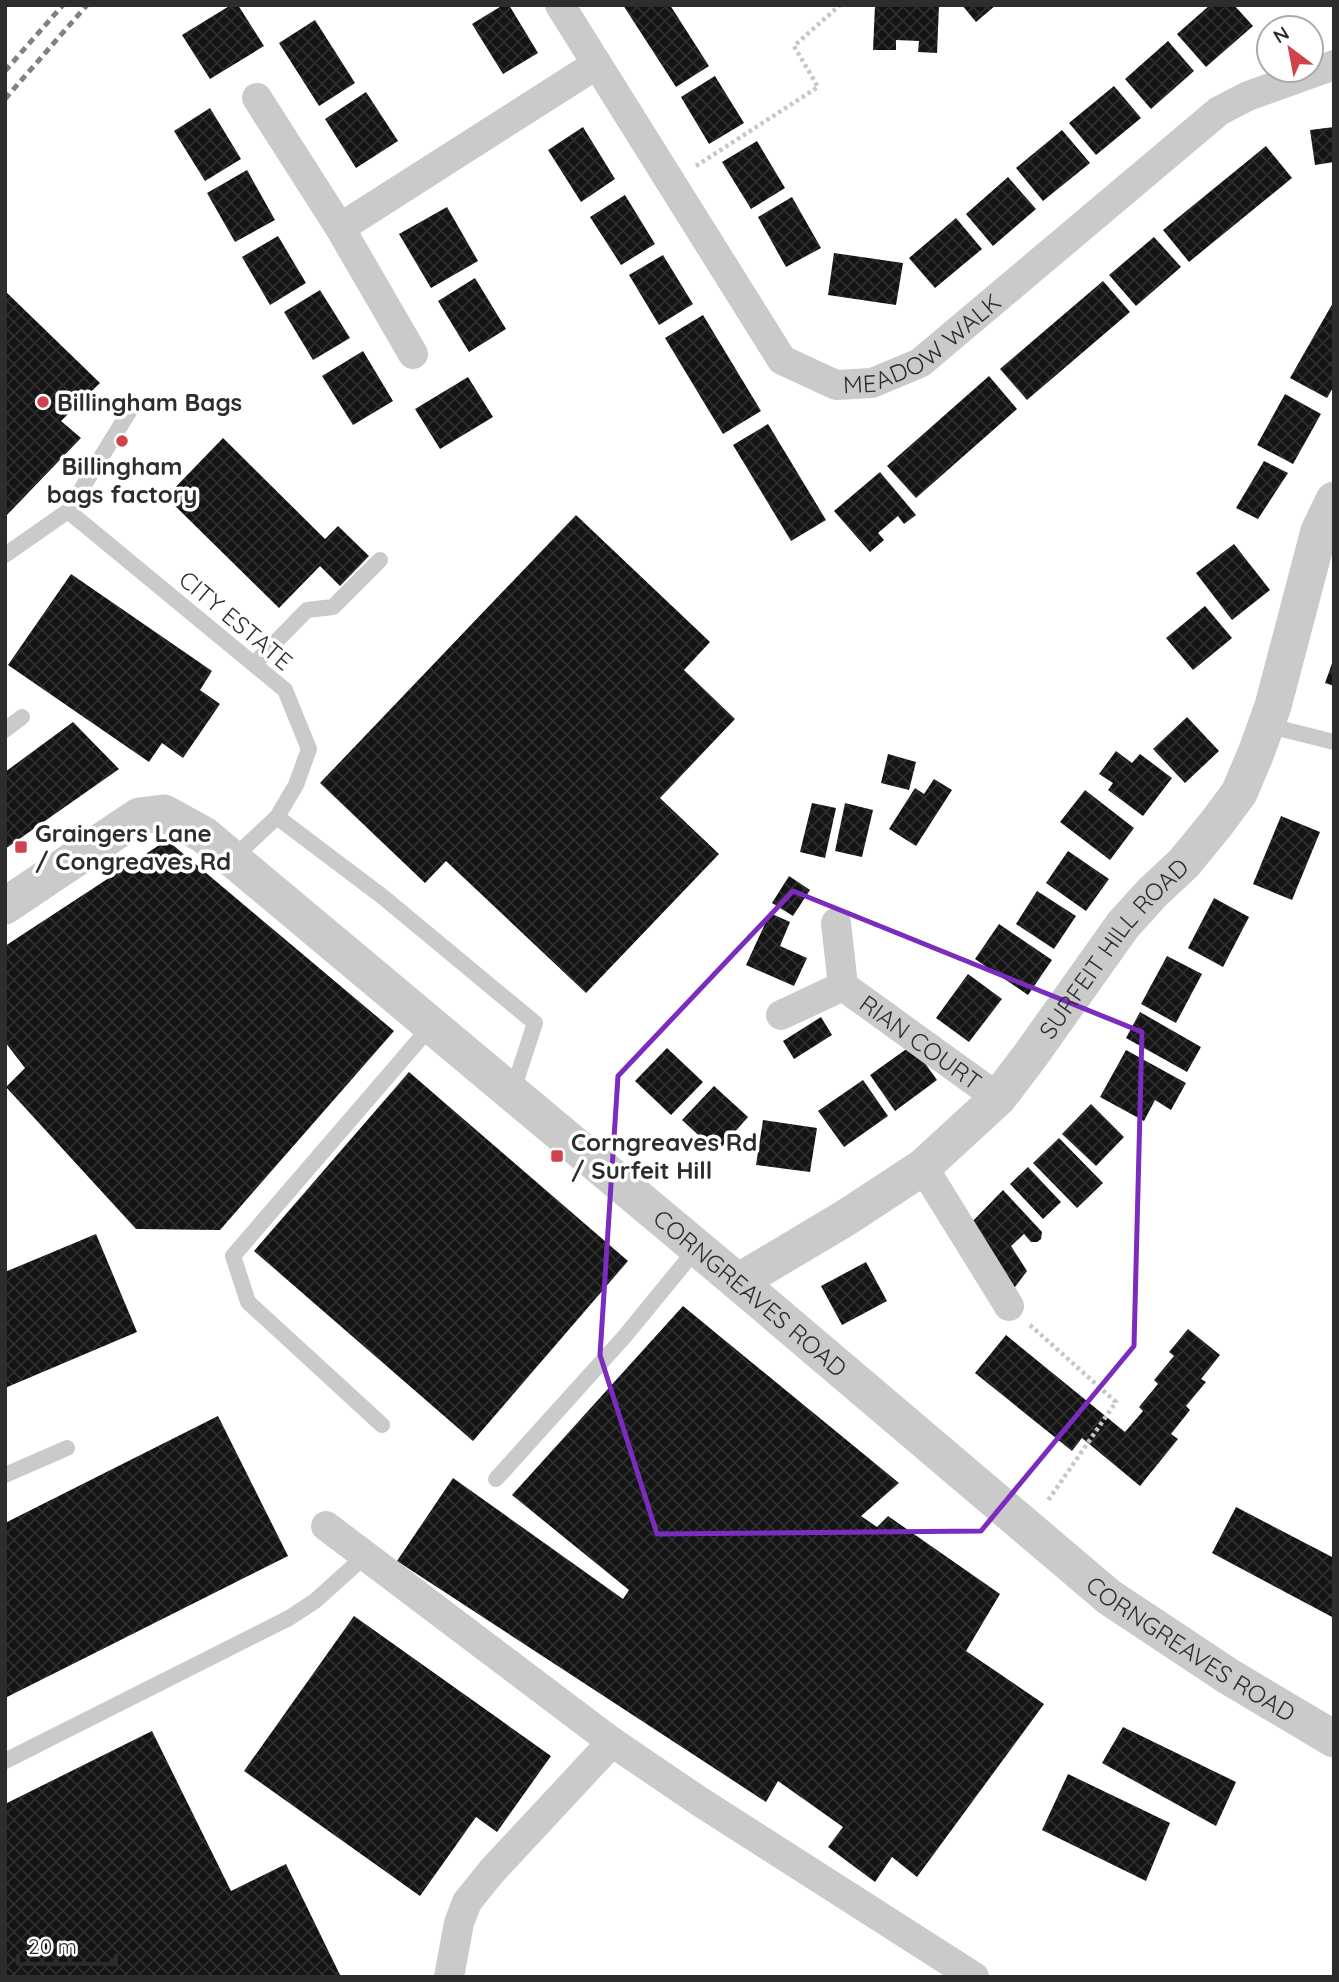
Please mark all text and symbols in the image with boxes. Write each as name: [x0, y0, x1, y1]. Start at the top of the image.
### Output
north arrow: [1255, 14, 1325, 84]
text: N: [1269, 21, 1293, 48]
street label: MEADOW WALK: [842, 287, 1006, 400]
place label: Billingham Bags: [57, 387, 242, 417]
marker: Billingham Bags: [35, 394, 51, 410]
marker: Billingham bags factory: [114, 433, 130, 449]
place label: Billingham bags factory: [47, 451, 197, 509]
street label: CITY ESTATE: [173, 564, 299, 676]
place label: Graingers Lane / Congreaves Rd: [35, 818, 231, 876]
marker: Graingers Lane / Congreaves Rd: [13, 839, 29, 855]
street label: SURFEIT HILL ROAD: [1032, 852, 1195, 1045]
street label: RIAN COURT: [854, 988, 988, 1096]
place label: Corngreaves Rd / Surfeit Hill: [571, 1127, 757, 1185]
marker: Corngreaves Rd / Surfeit Hill: [549, 1148, 565, 1164]
street label: CORNGREAVES ROAD: [647, 1203, 853, 1383]
street label: CORNGREAVES ROAD: [1080, 1569, 1301, 1728]
scale bar: [18, 1923, 116, 1967]
text: 20 m: [28, 1933, 77, 1959]

